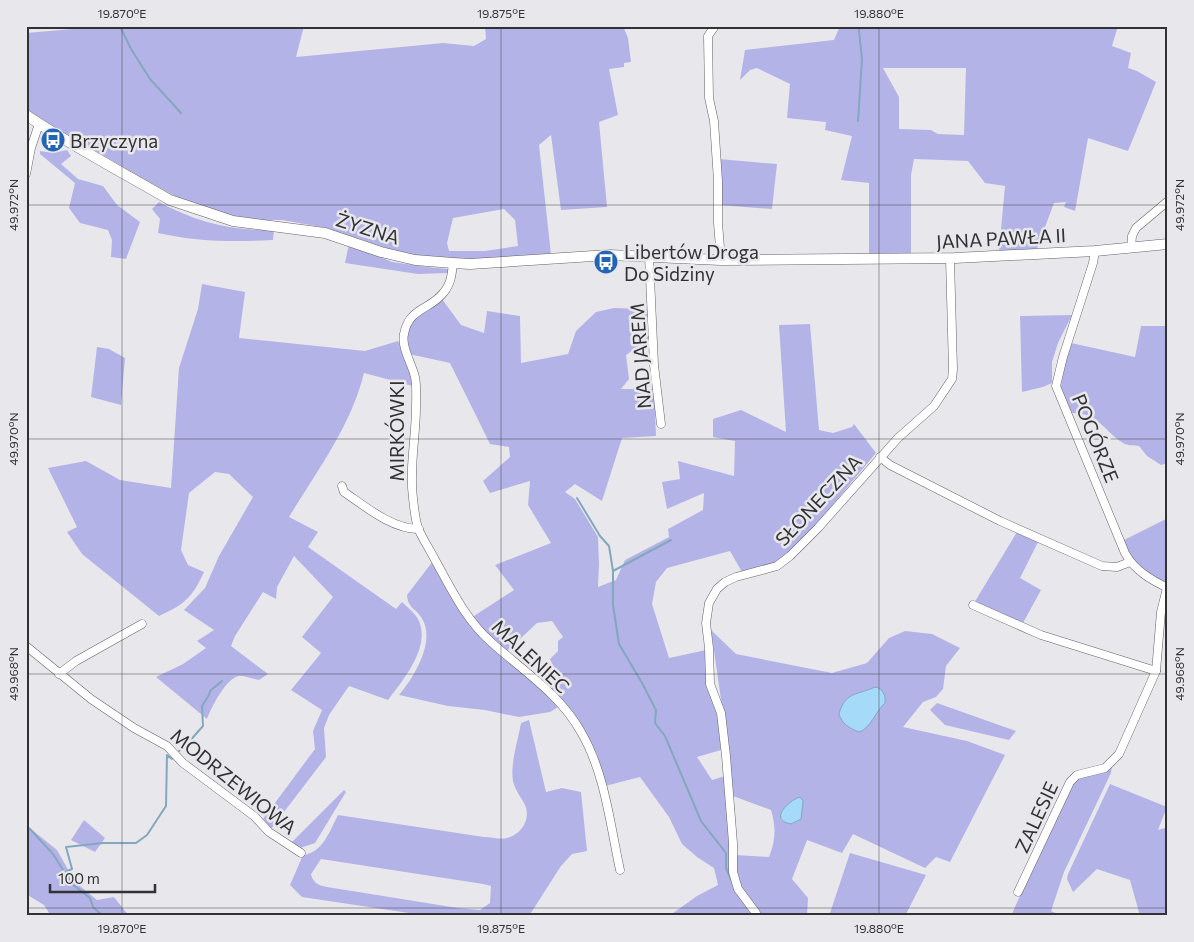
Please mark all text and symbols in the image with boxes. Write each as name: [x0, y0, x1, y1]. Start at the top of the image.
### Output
text: 19.870°E: [98, 6, 146, 20]
text: 19.875°E: [477, 6, 525, 20]
text: 19.880°E: [854, 6, 904, 20]
bus stop icon: Brzyczyna: [40, 127, 66, 153]
place label: Brzyczyna: [70, 129, 158, 152]
text: 49.972°N: [6, 179, 20, 231]
text: 49.972°N: [1172, 179, 1186, 231]
street label: ŻYZNA: [333, 207, 403, 249]
street label: JANA PAWŁA II: [935, 223, 1067, 253]
place label: Libertów Droga Do Sidziny: [624, 240, 759, 285]
bus stop icon: Libertów Droga Do Sidziny: [593, 249, 619, 275]
street label: NAD JAREM: [625, 302, 655, 410]
street label: MIRKÓWKI: [384, 381, 408, 481]
street label: POGÓRZE: [1068, 390, 1125, 486]
text: 49.970°N: [6, 413, 20, 465]
text: 49.970°N: [1172, 413, 1186, 465]
street label: SŁONECZNA: [770, 450, 866, 550]
street label: MALENIEC: [488, 614, 574, 698]
text: 49.968°N: [6, 647, 20, 701]
text: 49.968°N: [1172, 647, 1186, 701]
street label: MODRZEWIOWA: [167, 723, 301, 839]
street label: ZALESIE: [1010, 778, 1062, 856]
scale bar: [50, 862, 155, 894]
text: 100 m: [58, 869, 100, 887]
text: 19.870°E: [98, 921, 146, 935]
text: 19.875°E: [477, 921, 525, 935]
text: 19.880°E: [854, 921, 904, 935]

